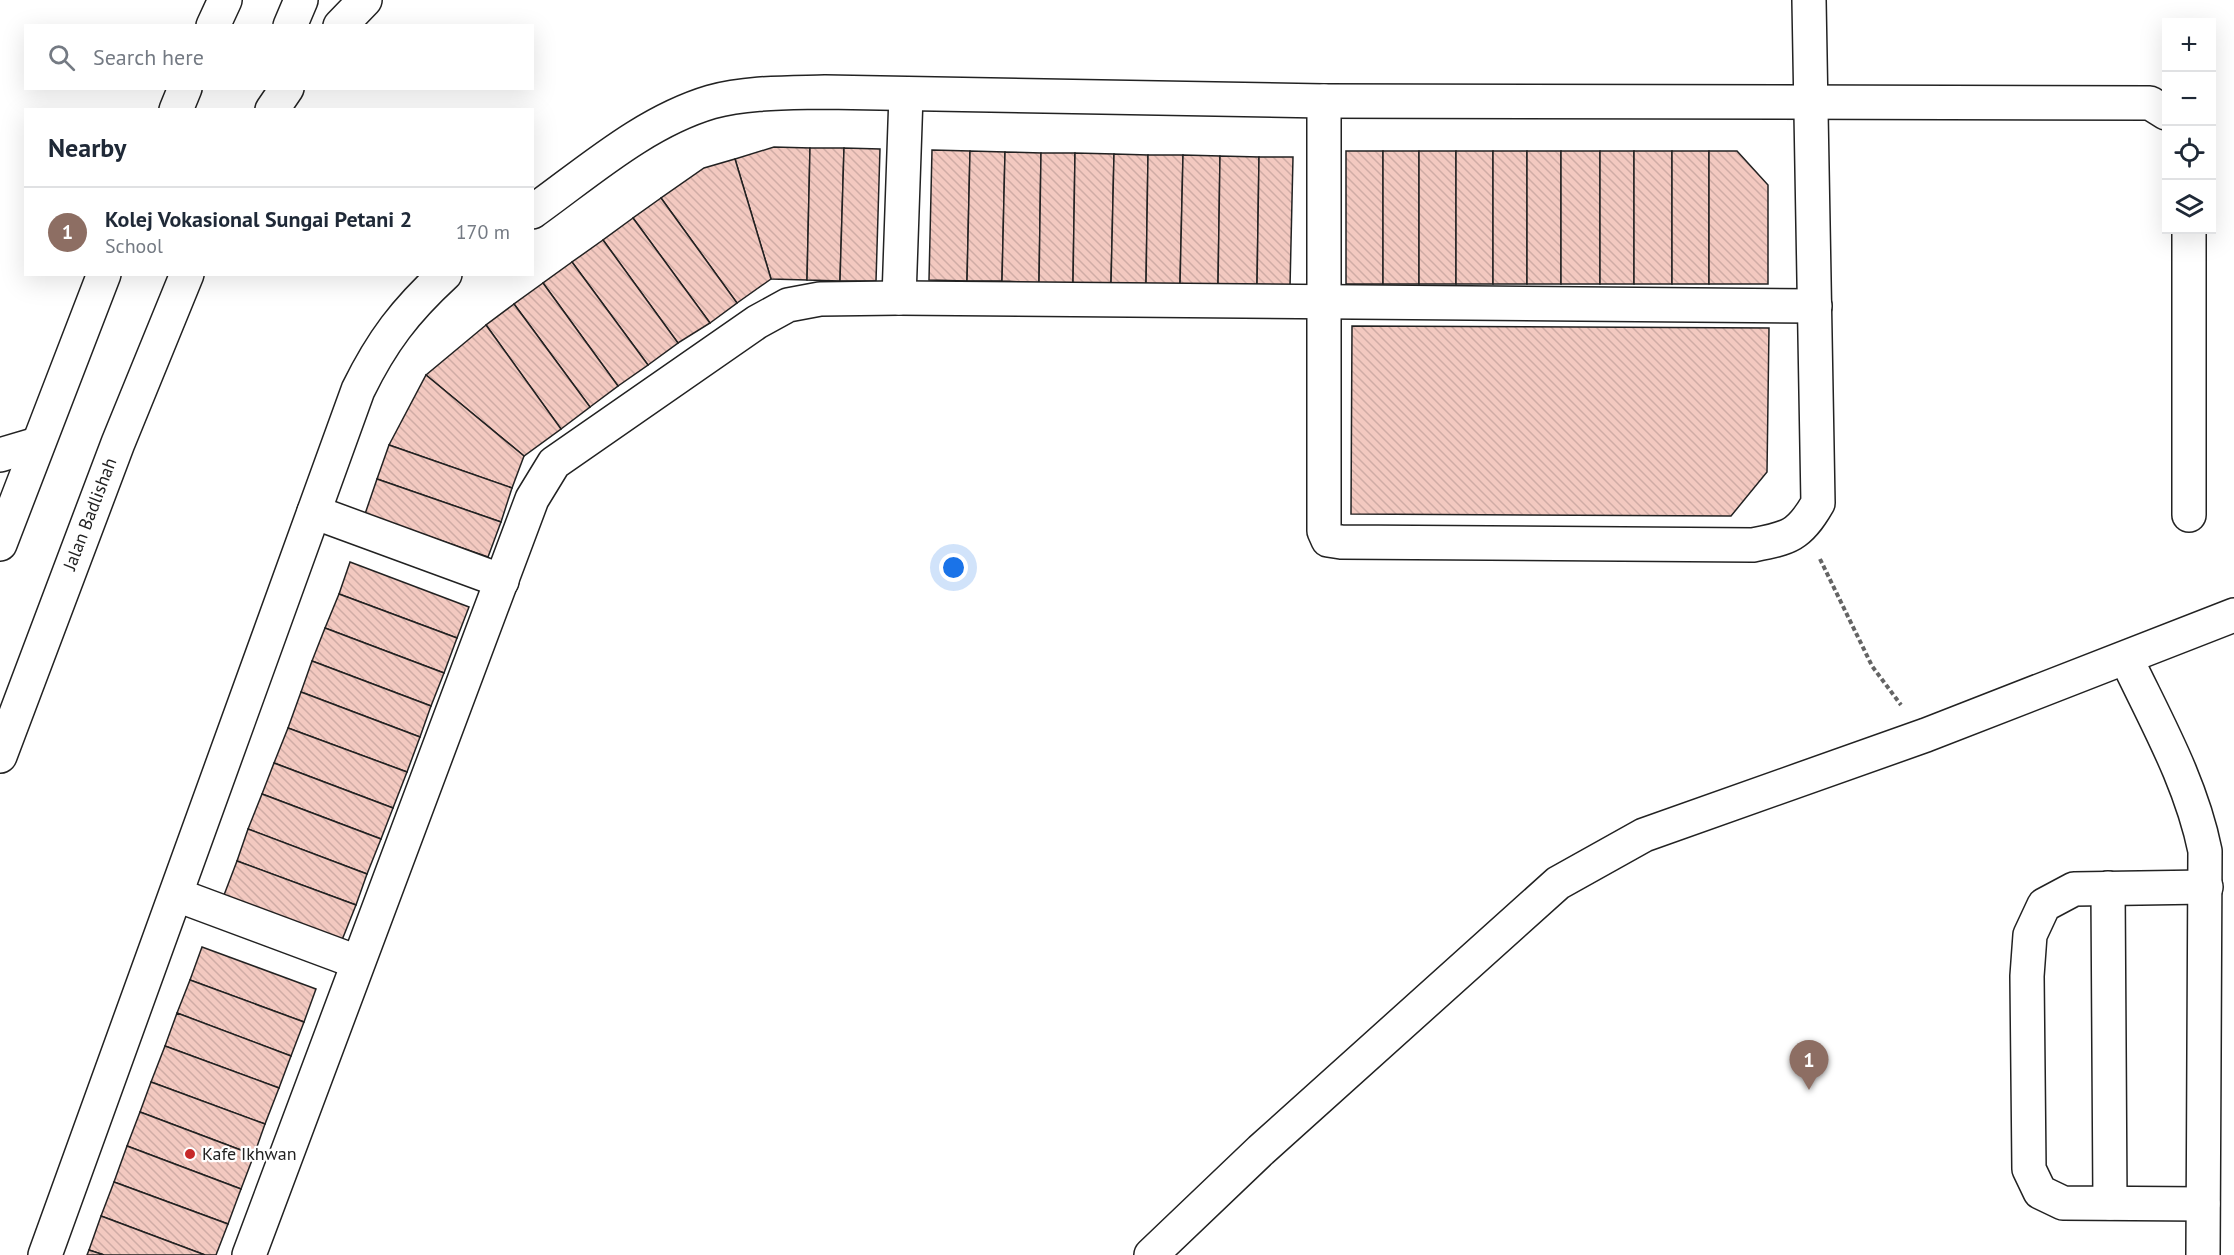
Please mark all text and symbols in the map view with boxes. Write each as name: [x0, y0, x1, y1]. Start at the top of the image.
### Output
map controls: [2162, 18, 2216, 234]
button: +: [2162, 18, 2216, 72]
search box: [24, 24, 534, 90]
icon: search: [45, 41, 78, 74]
text: Search here: [93, 43, 204, 71]
button: −: [2162, 72, 2216, 126]
button: locate: [2162, 126, 2216, 180]
text: Nearby: [48, 131, 126, 164]
button: layers: [2162, 180, 2216, 234]
text: Kolej Vokasional Sungai Petani 2: [105, 205, 412, 233]
text: 1: [62, 219, 73, 245]
text: 170 m: [456, 219, 510, 245]
text: School: [105, 233, 163, 259]
street label: Jalan Badlishah: [57, 454, 121, 574]
your location: [939, 553, 968, 582]
pin: 1: [1790, 1040, 1828, 1090]
place label: Kafe Ikhwan: [202, 1142, 297, 1165]
marker: Kafe Ikhwan: [183, 1147, 197, 1161]

